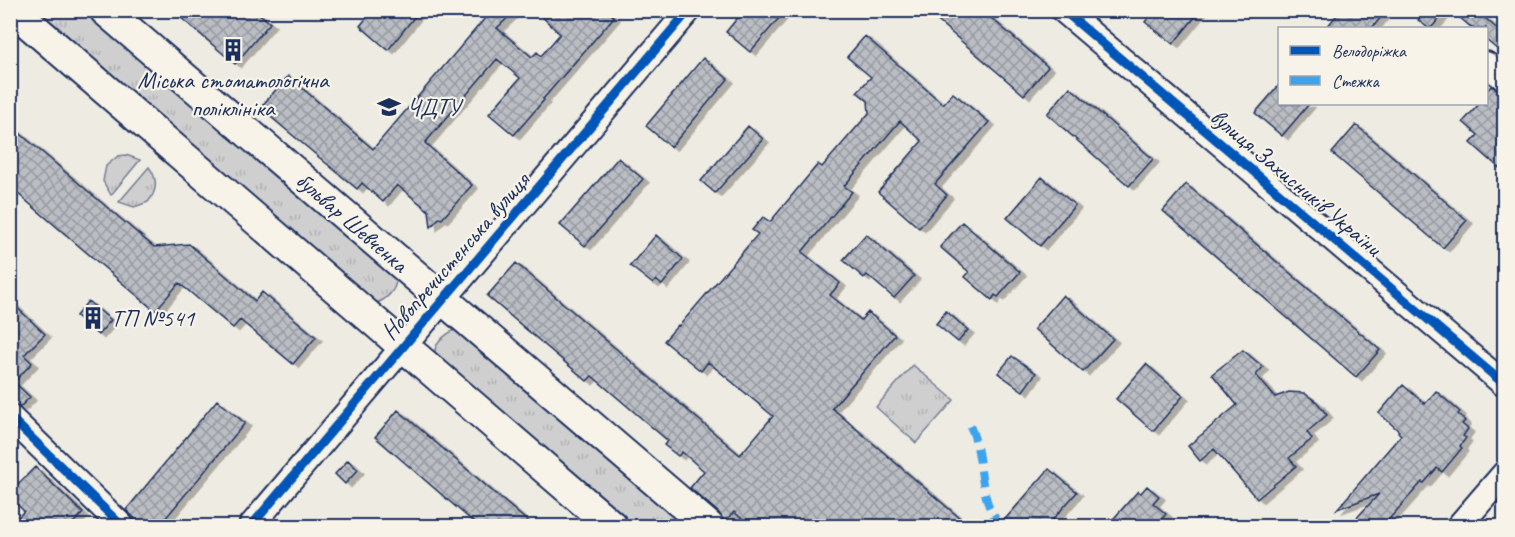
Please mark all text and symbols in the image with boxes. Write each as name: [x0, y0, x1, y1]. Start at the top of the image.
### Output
legend: [1278, 27, 1488, 105]
building icon: Міська стоматологічна поліклініка: [220, 37, 246, 63]
text: Велодоріжка: [1332, 40, 1407, 62]
place label: Міська стоматологічна поліклініка: [138, 65, 330, 123]
text: Стежка: [1332, 70, 1380, 92]
place label: ЧДТУ: [407, 92, 464, 122]
school or university icon: ЧДТУ: [376, 94, 402, 120]
street label: вулиця Захисників України: [1204, 102, 1389, 264]
street label: бульвар Шевченка: [290, 165, 415, 280]
street label: Новопречистенська вулиця: [374, 165, 537, 346]
place label: ТП №541: [111, 303, 196, 333]
building icon: ТП №541: [80, 305, 106, 331]

